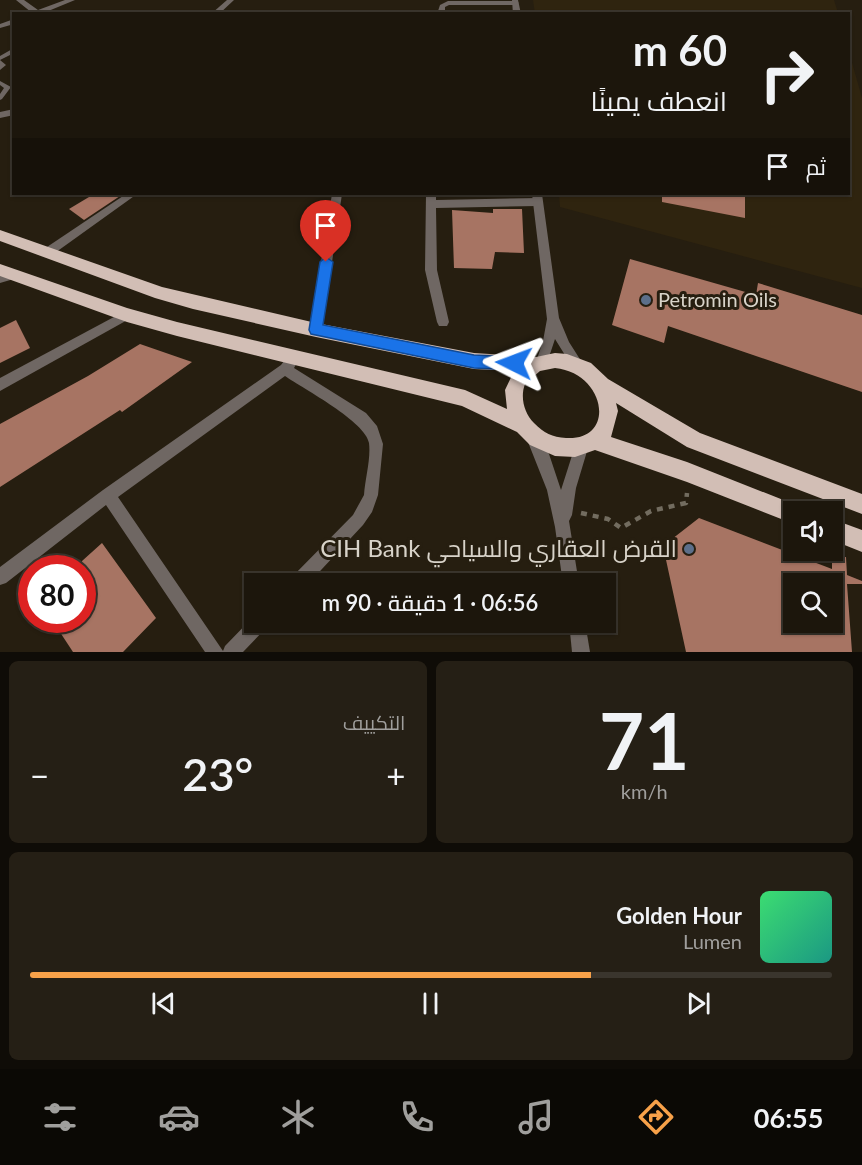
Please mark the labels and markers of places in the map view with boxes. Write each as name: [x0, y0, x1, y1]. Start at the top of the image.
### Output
pin: [300, 200, 351, 262]
place label: Petromin Oils: [658, 287, 777, 311]
marker: Petromin Oils: [639, 293, 653, 307]
place label: CIH Bank القرض العقاري والسياحي: [320, 533, 677, 568]
marker: CIH Bank القرض العقاري والسياحي: [682, 542, 696, 556]

